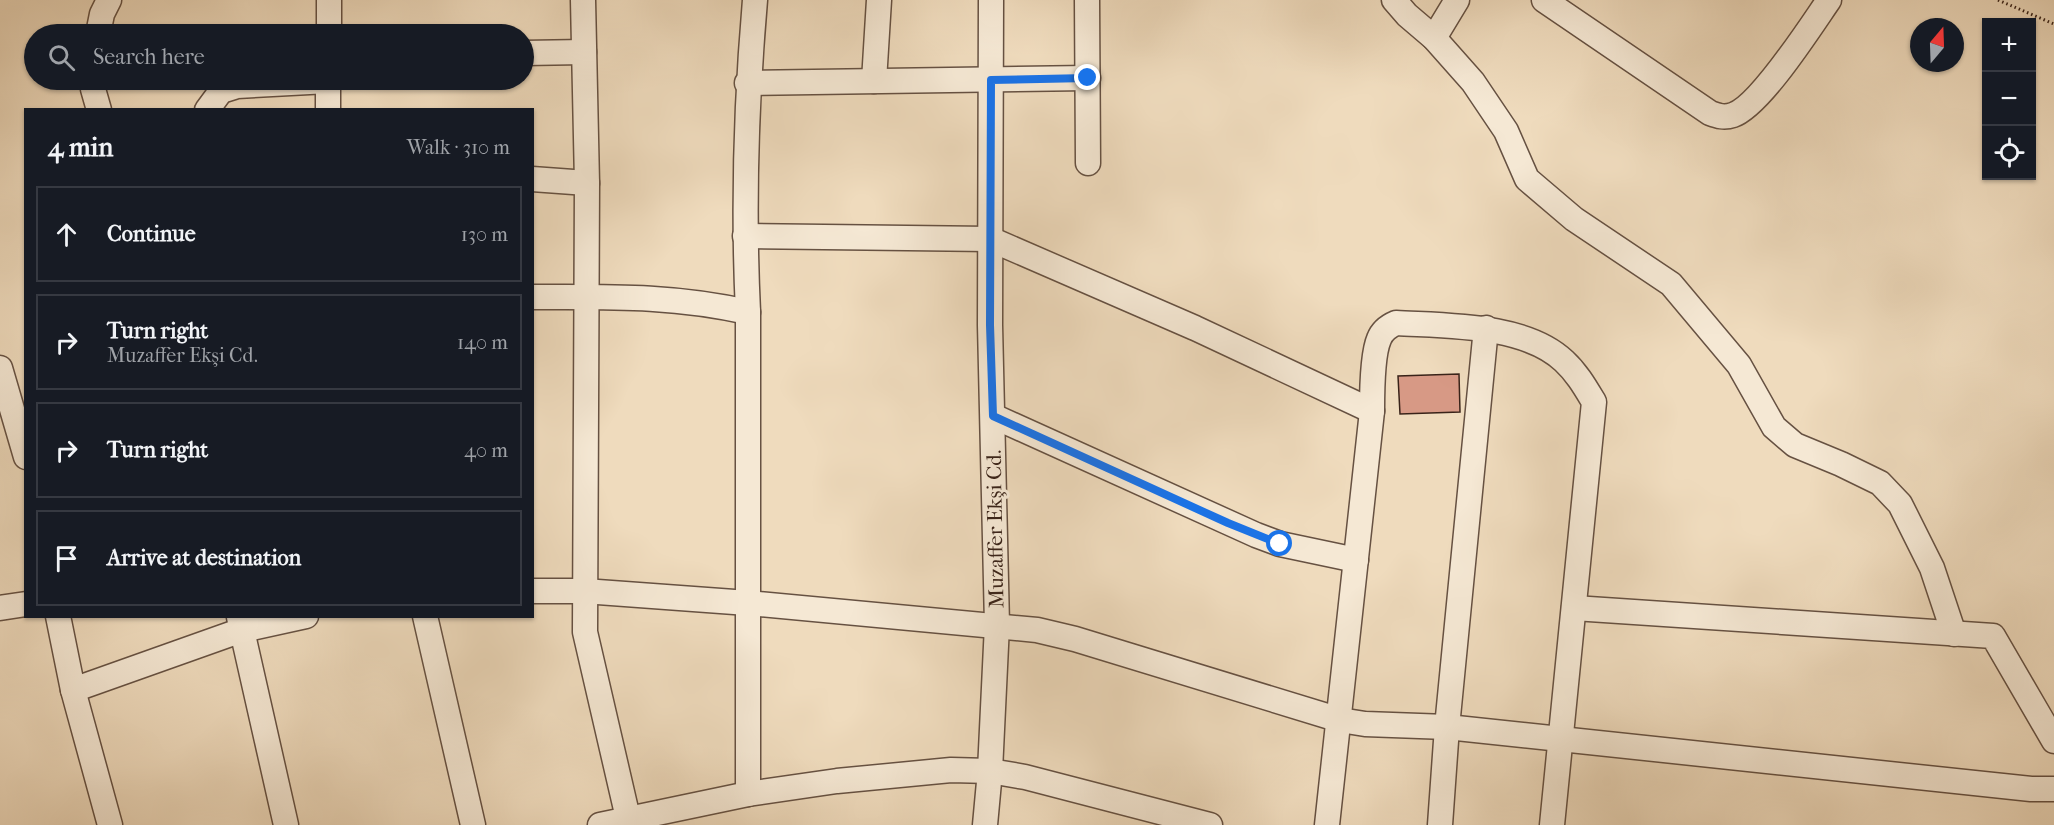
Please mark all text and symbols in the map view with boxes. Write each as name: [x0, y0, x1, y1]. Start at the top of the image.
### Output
north arrow: [1910, 18, 1964, 72]
map controls: [1982, 18, 2036, 180]
button: +: [1982, 18, 2036, 72]
search box: [24, 24, 534, 90]
icon: search: [45, 41, 78, 74]
text: Search here: [93, 44, 205, 70]
route end: [1074, 64, 1100, 90]
button: −: [1982, 72, 2036, 126]
button: locate: [1982, 126, 2036, 180]
text: 4 min: [48, 132, 113, 163]
text: Walk · 310 m: [407, 136, 510, 159]
icon: ahead: [50, 218, 83, 251]
text: Continue: [107, 221, 196, 247]
text: 130 m: [461, 223, 508, 246]
text: Turn right: [107, 318, 208, 344]
icon: right: [50, 326, 83, 359]
text: 140 m: [457, 331, 508, 354]
text: Muzaffer Ekşi Cd.: [107, 344, 258, 367]
icon: right: [50, 434, 83, 467]
text: Turn right: [107, 437, 208, 463]
text: 40 m: [464, 439, 508, 462]
street label: Muzaffer Ekşi Cd.: [982, 450, 1008, 608]
route start: [1266, 530, 1292, 556]
icon: arrive: [50, 542, 83, 575]
text: Arrive at destination: [107, 545, 301, 571]

